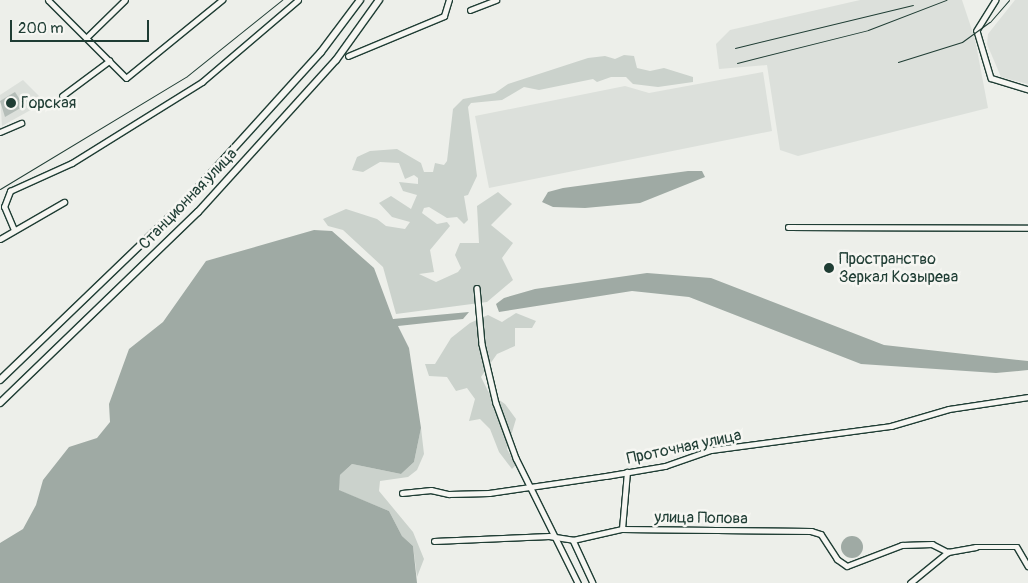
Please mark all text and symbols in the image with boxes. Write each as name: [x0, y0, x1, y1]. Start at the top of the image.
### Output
scale bar: [12, 10, 151, 42]
text: 200 m: [18, 19, 63, 38]
place label: Горская: [21, 93, 76, 113]
marker: Горская: [5, 97, 17, 109]
street label: Станционная улица: [135, 144, 241, 254]
place label: Пространство Зеркал Козырева: [839, 249, 958, 287]
marker: Пространство Зеркал Козырева: [823, 262, 835, 274]
street label: Проточная улица: [625, 425, 743, 469]
street label: улица Попова: [654, 508, 748, 528]

